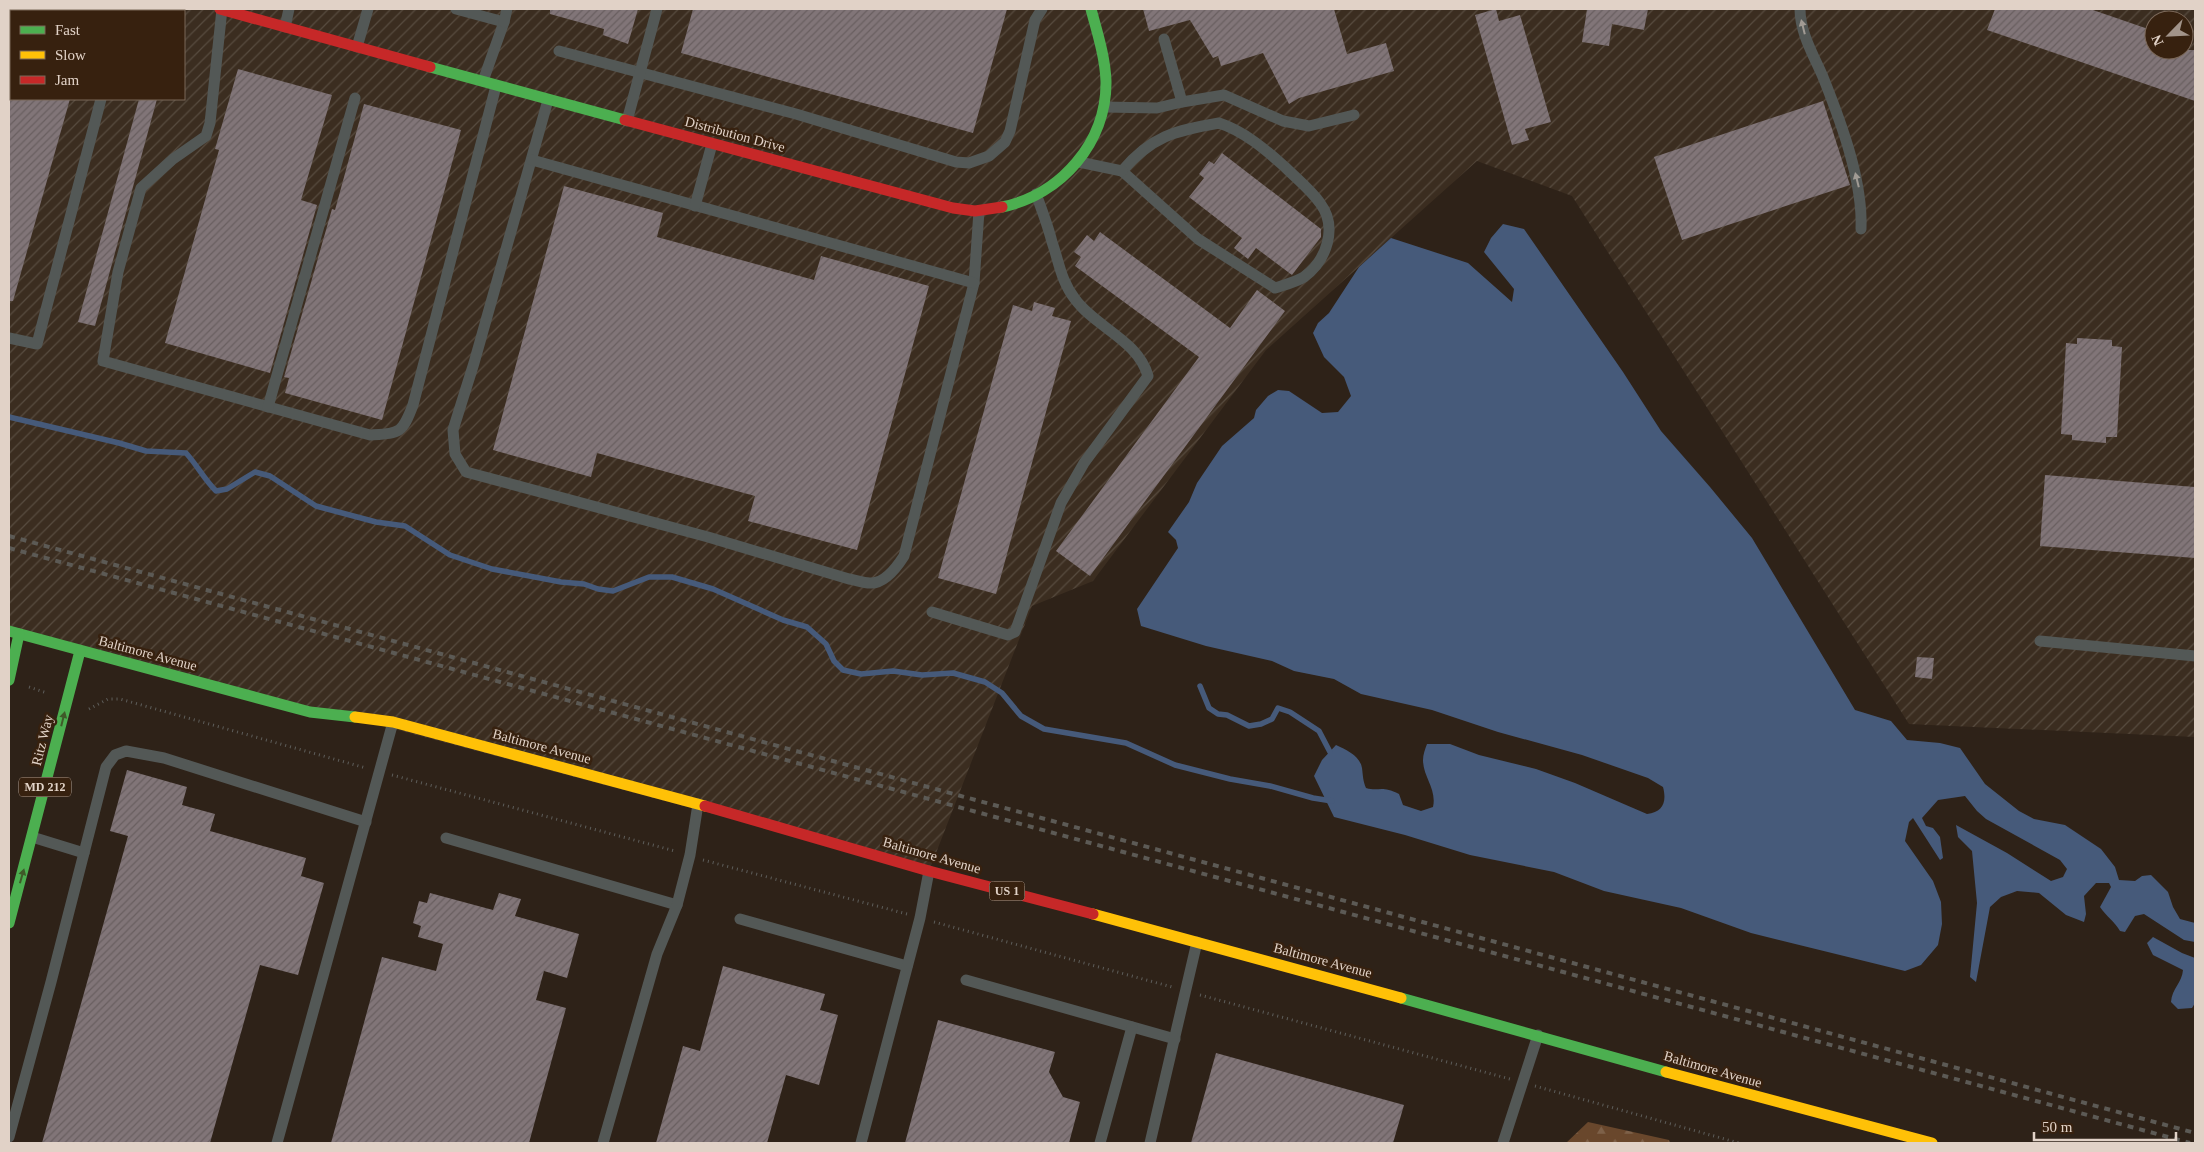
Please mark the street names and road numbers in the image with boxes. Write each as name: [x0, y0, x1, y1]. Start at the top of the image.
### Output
street label: Distribution Drive: [683, 114, 787, 155]
street label: Baltimore Avenue: [97, 633, 199, 674]
street label: Ritz Way: [29, 713, 56, 767]
street label: Baltimore Avenue: [491, 726, 593, 767]
road number: MD 212: [19, 778, 71, 796]
street label: Baltimore Avenue: [881, 834, 983, 877]
road number: US 1: [990, 881, 1024, 900]
street label: Baltimore Avenue: [1272, 940, 1374, 981]
street label: Baltimore Avenue: [1662, 1048, 1764, 1091]

